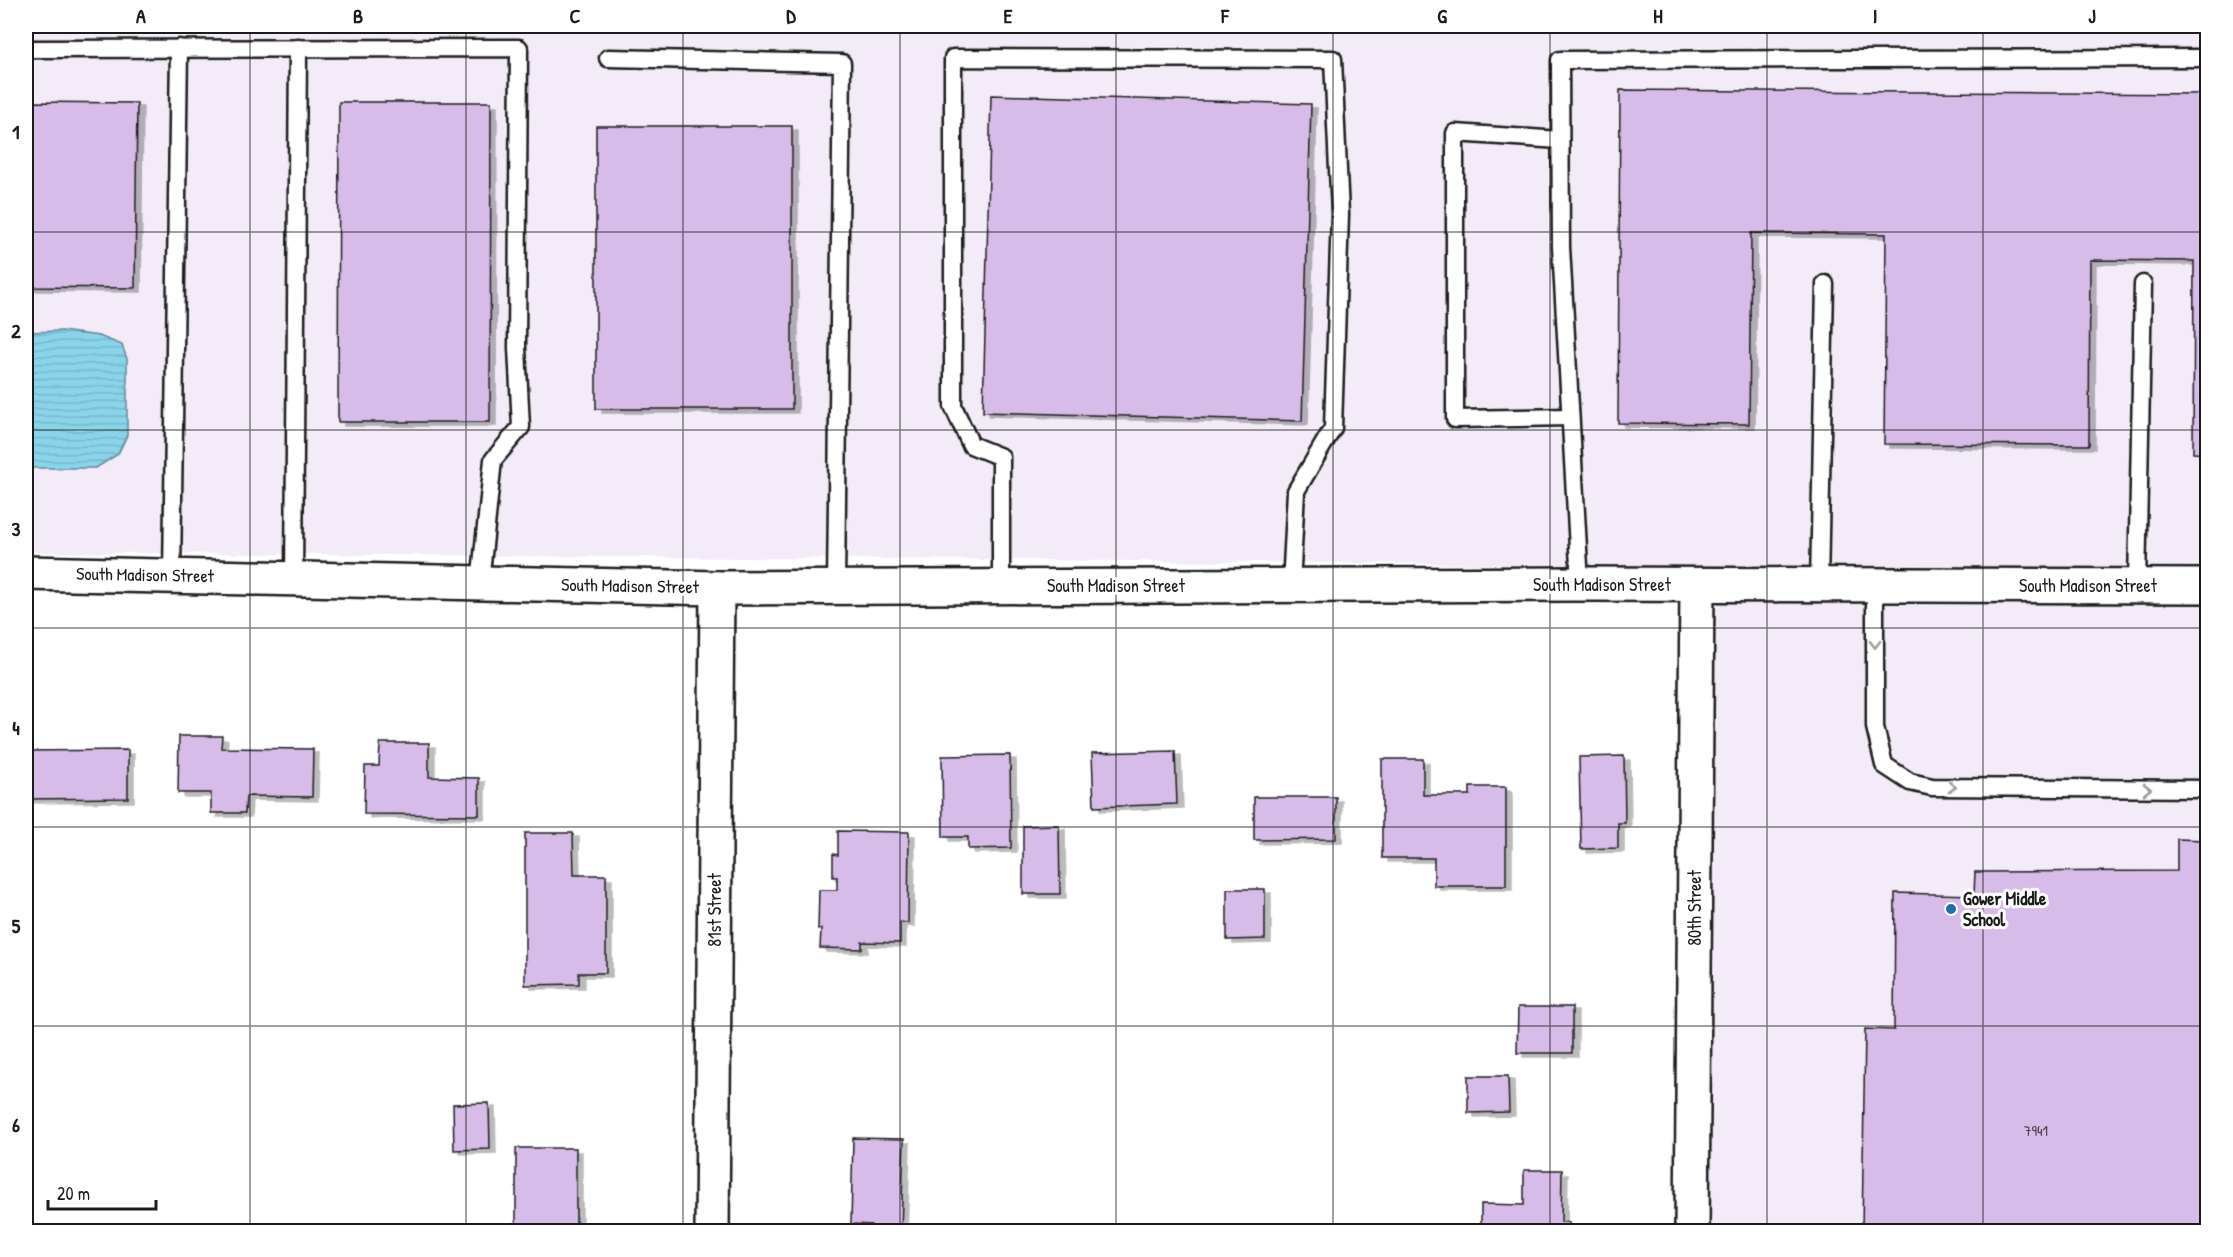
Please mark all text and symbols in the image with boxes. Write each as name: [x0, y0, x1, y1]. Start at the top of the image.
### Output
text: A: [136, 2, 146, 29]
text: B: [353, 2, 363, 29]
text: C: [570, 2, 581, 29]
text: D: [786, 2, 796, 29]
text: E: [1004, 2, 1013, 29]
text: F: [1220, 2, 1230, 29]
text: G: [1437, 2, 1447, 29]
text: H: [1653, 2, 1663, 29]
text: I: [1873, 2, 1877, 29]
text: J: [2088, 2, 2096, 29]
text: 1: [12, 118, 20, 145]
text: 2: [11, 317, 21, 344]
text: 3: [12, 515, 21, 542]
street label: South Madison Street: [76, 561, 215, 588]
street label: South Madison Street: [561, 572, 700, 599]
street label: South Madison Street: [1533, 572, 1672, 597]
street label: South Madison Street: [1047, 573, 1186, 598]
street label: South Madison Street: [2019, 573, 2158, 598]
one-way arrow: [1869, 640, 1881, 649]
text: 4: [12, 714, 20, 741]
one-way arrow: [1947, 781, 1956, 793]
one-way arrow: [2142, 783, 2151, 795]
street label: 80th Street: [1682, 869, 1707, 946]
street label: 81st Street: [702, 872, 727, 947]
place label: Gower Middle School: [1963, 886, 2047, 932]
marker: Gower Middle School: [1944, 902, 1958, 916]
text: 5: [12, 912, 21, 939]
text: 6: [12, 1111, 20, 1138]
house number: 7941: [2024, 1120, 2048, 1141]
scale bar: [48, 1173, 156, 1211]
text: 20 m: [57, 1181, 90, 1206]

